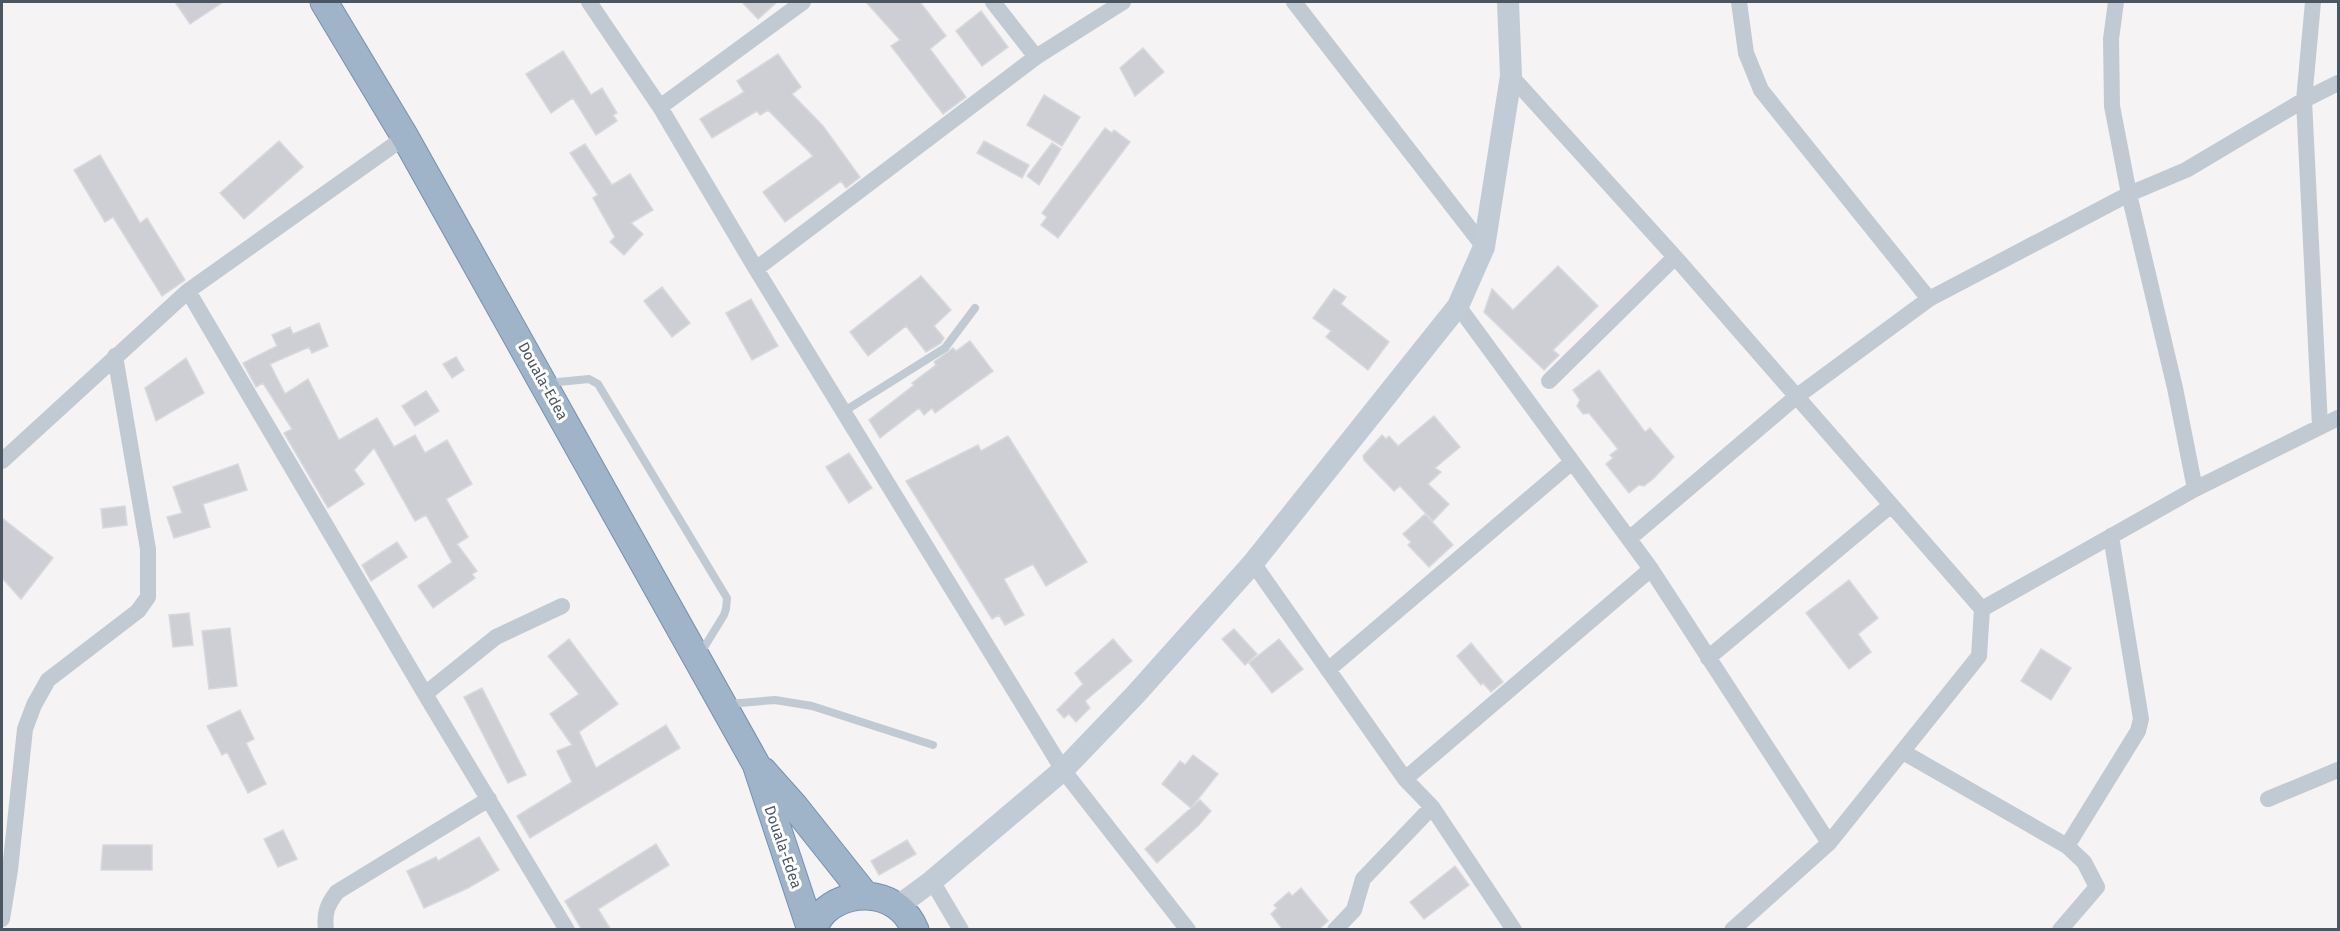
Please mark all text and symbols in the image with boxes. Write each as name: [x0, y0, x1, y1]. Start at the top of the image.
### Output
street label: Douala-Edea: [514, 339, 572, 423]
street label: Douala-Edea: [760, 803, 806, 891]

